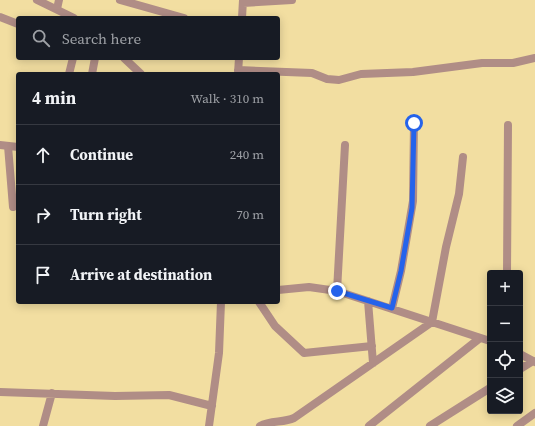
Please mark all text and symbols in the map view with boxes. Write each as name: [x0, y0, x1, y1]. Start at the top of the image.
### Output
search box: [16, 16, 280, 60]
icon: search: [30, 27, 52, 49]
text: Search here: [62, 28, 141, 49]
text: 4 min: [32, 86, 76, 110]
text: Walk · 310 m: [191, 90, 264, 107]
route start: [405, 114, 423, 132]
icon: ahead: [32, 144, 54, 166]
text: Continue: [70, 144, 133, 165]
text: 240 m: [230, 146, 264, 163]
icon: right: [32, 204, 54, 226]
text: Turn right: [70, 204, 142, 225]
text: 70 m: [236, 206, 264, 223]
icon: arrive: [32, 264, 54, 286]
text: Arrive at destination: [70, 264, 212, 285]
map controls: [487, 270, 523, 414]
button: +: [487, 270, 523, 306]
route end: [328, 282, 346, 300]
button: −: [487, 306, 523, 342]
button: locate: [487, 342, 523, 378]
button: layers: [487, 378, 523, 414]

